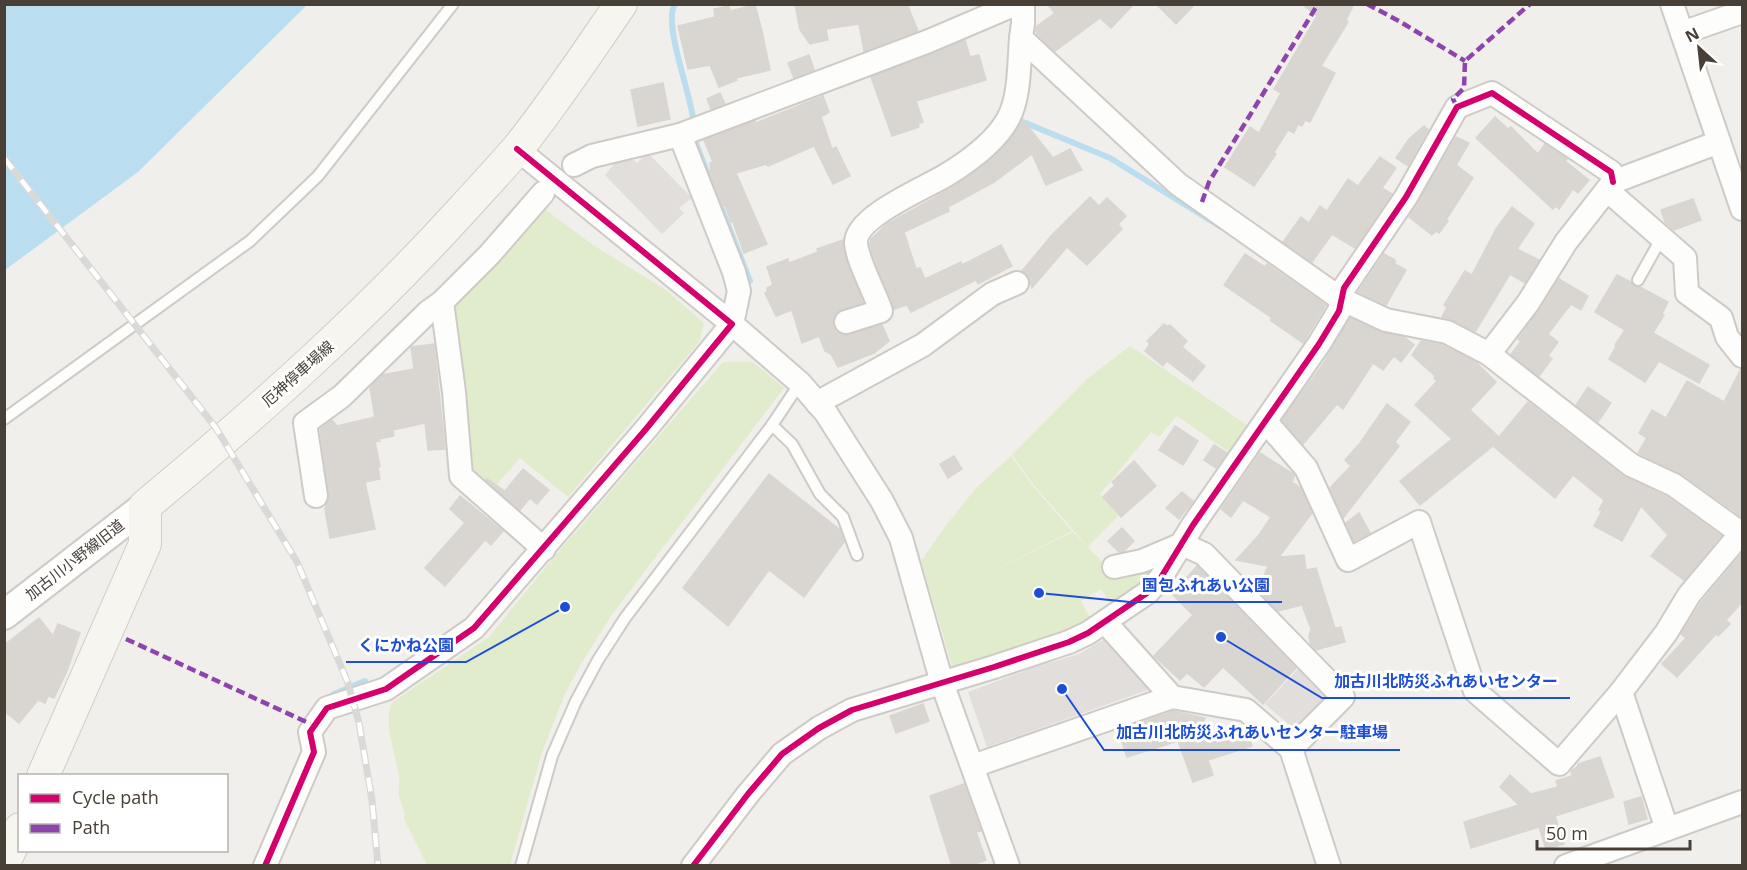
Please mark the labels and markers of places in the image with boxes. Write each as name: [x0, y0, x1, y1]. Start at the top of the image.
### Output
callout: 国包ふれあい公園: [1130, 568, 1282, 602]
callout: くにかね公園: [346, 628, 466, 662]
callout: 加古川北防災ふれあいセンター: [1322, 664, 1570, 698]
callout: 加古川北防災ふれあいセンター駐車場: [1104, 716, 1400, 750]

